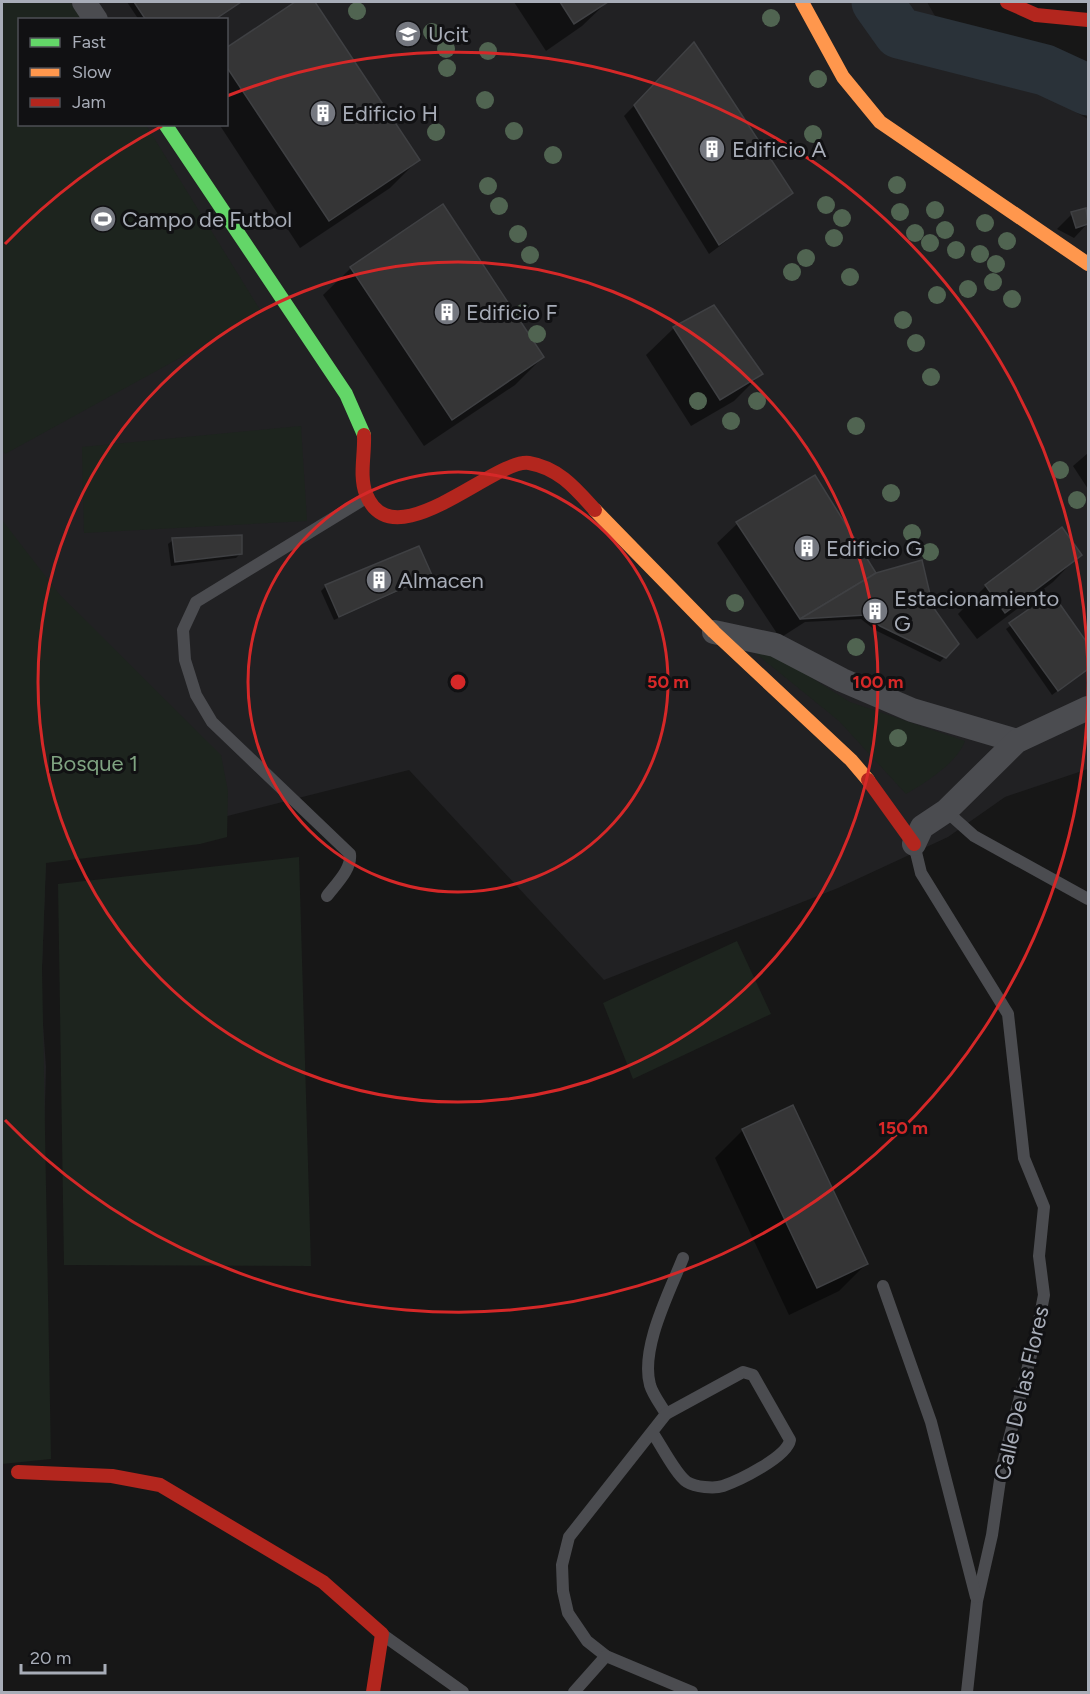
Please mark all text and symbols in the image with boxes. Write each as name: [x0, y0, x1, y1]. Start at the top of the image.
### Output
legend: [18, 18, 228, 126]
school or university icon: Ucit: [393, 19, 423, 49]
place label: Ucit: [428, 21, 469, 48]
text: Fast: [72, 31, 106, 53]
text: Slow: [72, 61, 111, 83]
text: Jam: [72, 91, 106, 113]
building icon: Edificio H: [308, 98, 338, 128]
place label: Edificio H: [342, 100, 438, 127]
building icon: Edificio A: [697, 134, 727, 164]
place label: Edificio A: [732, 136, 826, 163]
sports icon: Campo de Futbol: [88, 204, 118, 234]
place label: Campo de Futbol: [122, 206, 292, 233]
building icon: Edificio F: [432, 297, 462, 327]
place label: Edificio F: [466, 299, 557, 326]
building icon: Edificio G: [792, 533, 822, 563]
place label: Edificio G: [826, 535, 922, 562]
building icon: Almacen: [364, 565, 394, 595]
place label: Almacen: [398, 567, 484, 594]
place label: Estacionamiento G: [894, 585, 1059, 637]
building icon: Estacionamiento G: [860, 596, 890, 626]
text: 50 m: [647, 671, 689, 693]
text: 100 m: [853, 671, 903, 693]
centre of rings: [448, 672, 468, 692]
park label: Bosque 1: [50, 750, 138, 777]
text: 150 m: [878, 1117, 928, 1139]
street label: Calle De las Flores: [988, 1303, 1055, 1483]
scale bar: [21, 1637, 105, 1675]
text: 20 m: [30, 1647, 71, 1669]

